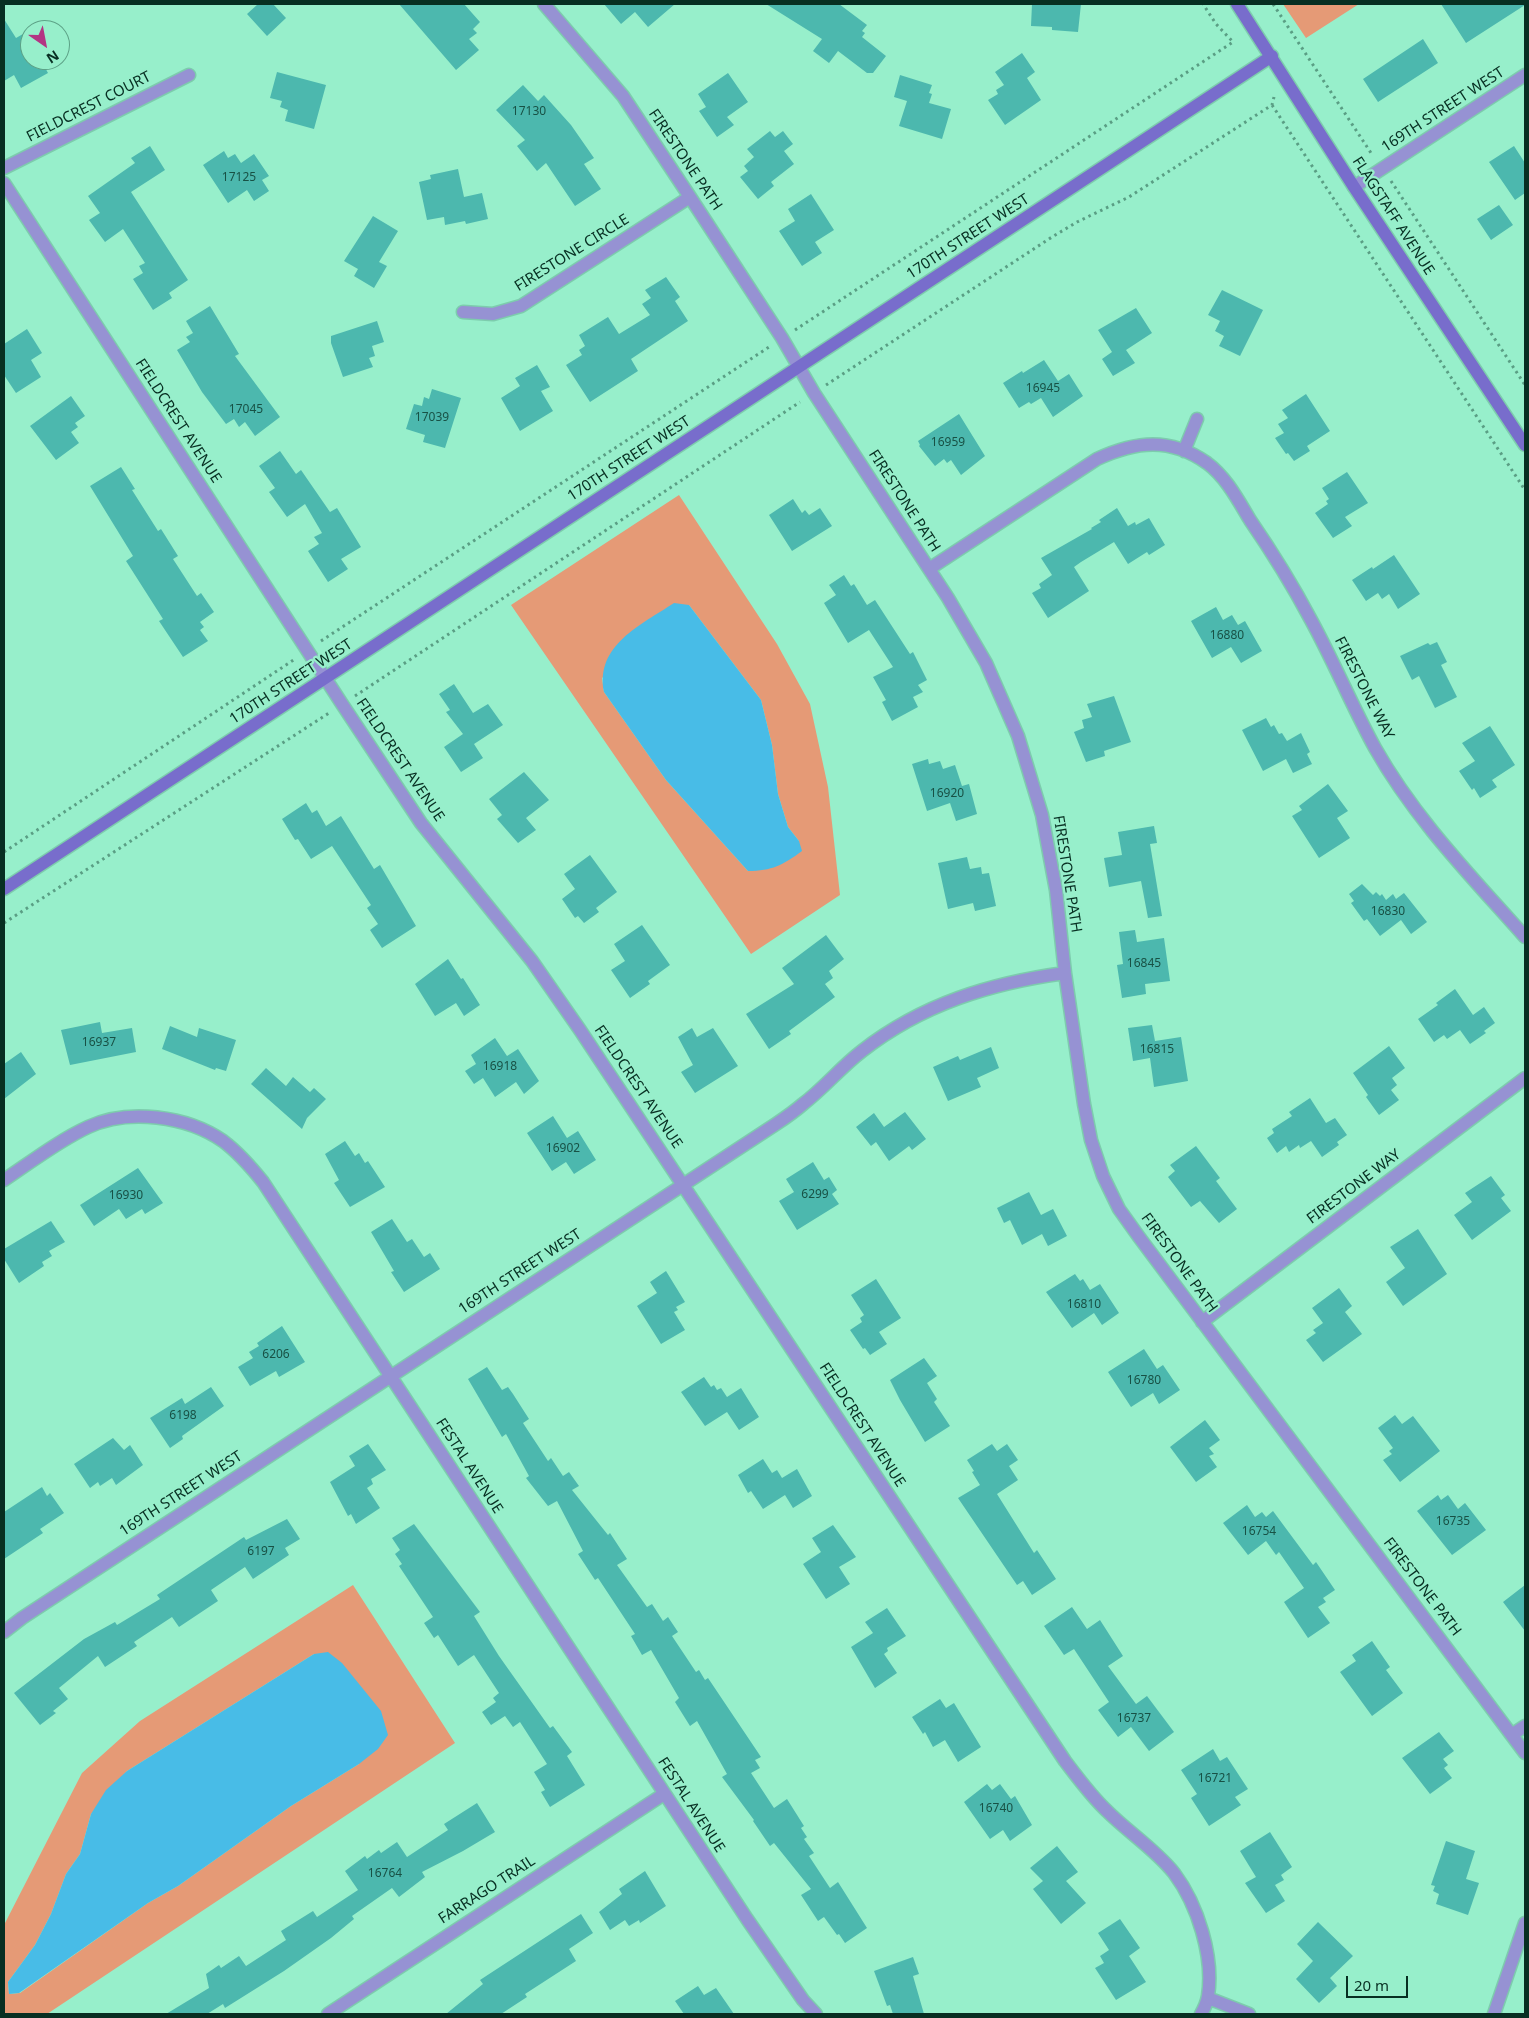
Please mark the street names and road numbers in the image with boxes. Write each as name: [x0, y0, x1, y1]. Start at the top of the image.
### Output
street label: 169TH STREET WEST: [1378, 64, 1508, 156]
street label: FIELDCREST COURT: [24, 68, 154, 146]
street label: FIRESTONE PATH: [644, 106, 726, 214]
street label: FLAGSTAFF AVENUE: [1348, 153, 1438, 279]
street label: 170TH STREET WEST: [903, 191, 1033, 283]
street label: FIRESTONE CIRCLE: [511, 210, 633, 296]
street label: FIELDCREST AVENUE: [131, 355, 225, 487]
street label: 170TH STREET WEST: [564, 413, 694, 505]
street label: FIRESTONE PATH: [864, 446, 944, 556]
street label: FIRESTONE WAY: [1330, 634, 1398, 742]
street label: 170TH STREET WEST: [226, 636, 356, 728]
street label: FIELDCREST AVENUE: [352, 695, 448, 825]
street label: FIRESTONE PATH: [1049, 814, 1085, 934]
street label: FIELDCREST AVENUE: [590, 1022, 686, 1152]
street label: FIRESTONE WAY: [1304, 1146, 1404, 1228]
street label: FIRESTONE PATH: [1137, 1210, 1221, 1316]
street label: 169TH STREET WEST: [455, 1226, 585, 1318]
street label: FIELDCREST AVENUE: [815, 1359, 909, 1491]
street label: FESTAL AVENUE: [431, 1415, 507, 1517]
street label: 169TH STREET WEST: [116, 1448, 246, 1540]
street label: FIRESTONE PATH: [1379, 1534, 1465, 1640]
street label: FESTAL AVENUE: [653, 1754, 729, 1856]
street label: FARRAGO TRAIL: [435, 1852, 539, 1928]

